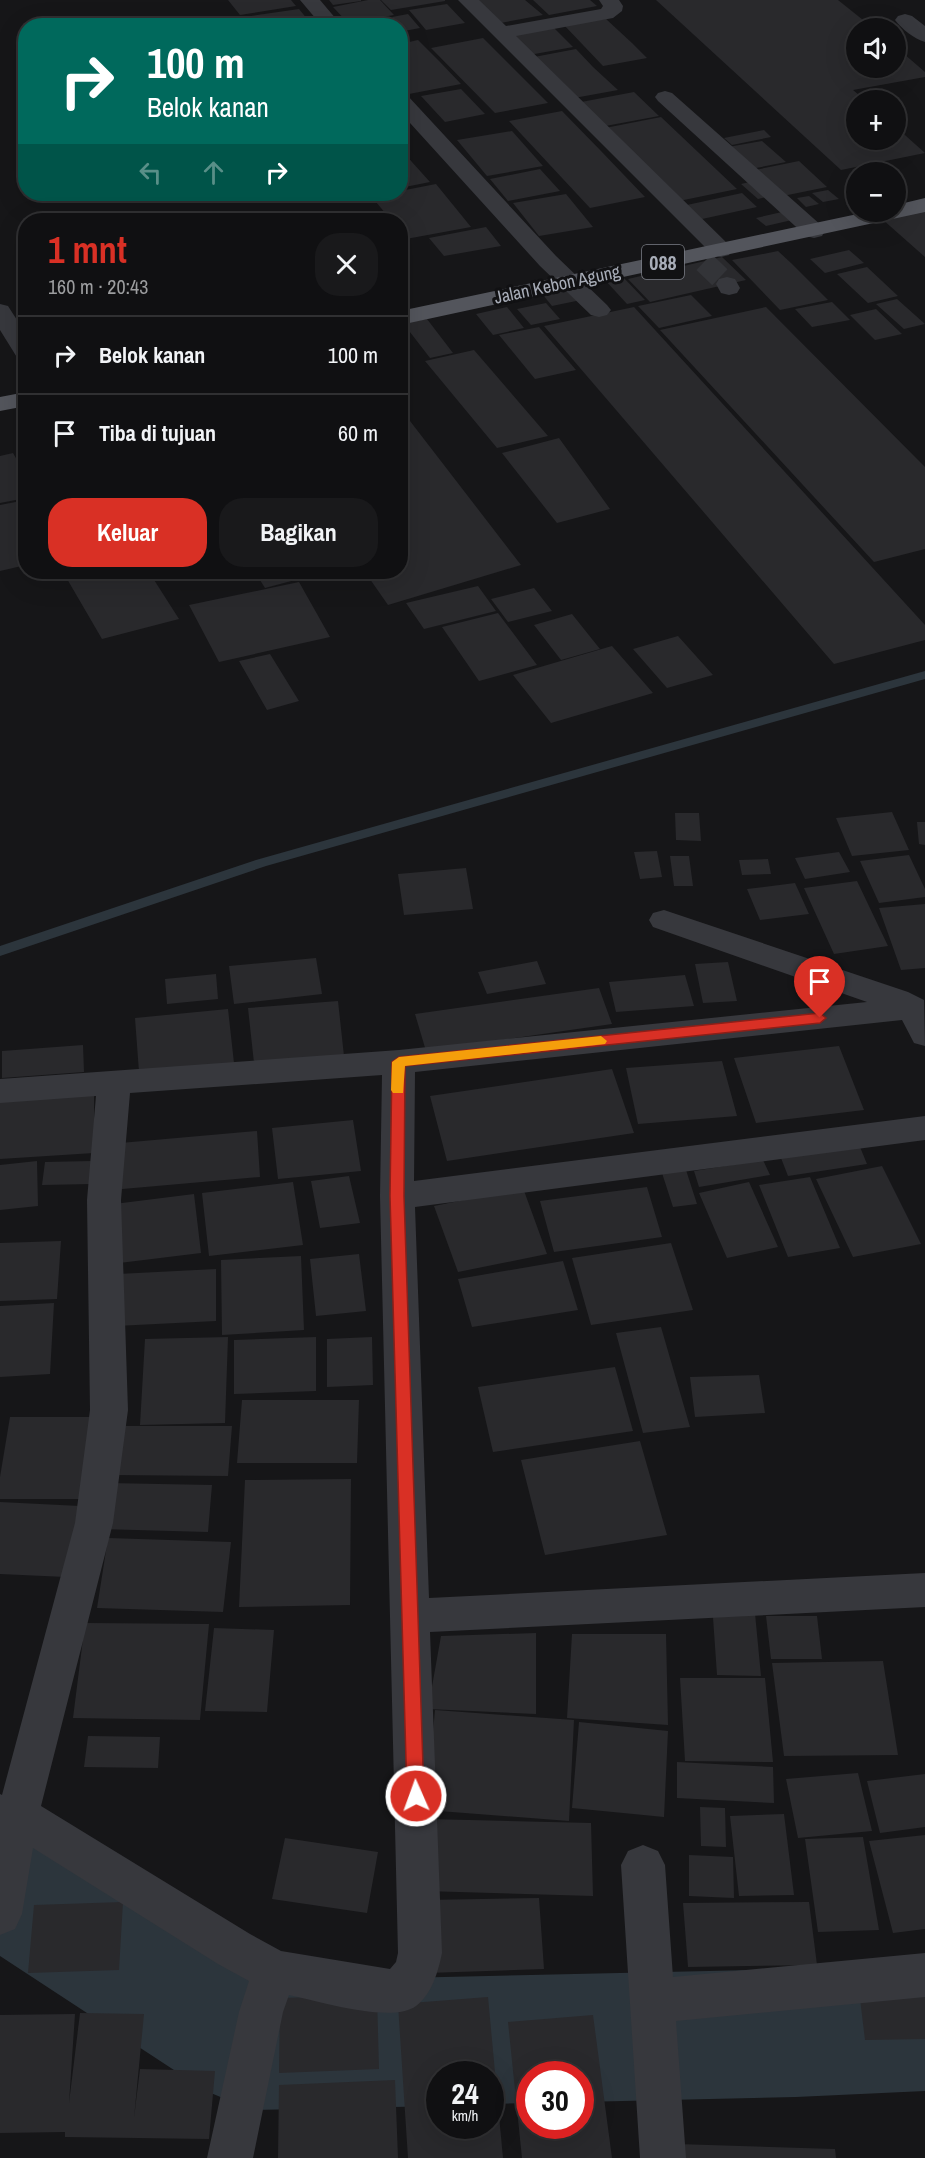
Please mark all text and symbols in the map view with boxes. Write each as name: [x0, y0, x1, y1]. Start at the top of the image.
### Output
map controls: [846, 18, 906, 222]
button: sound: [846, 18, 906, 78]
text: 100 m: [147, 35, 245, 91]
icon: right: [48, 42, 126, 120]
text: Belok kanan: [147, 89, 269, 125]
button: +: [846, 90, 906, 150]
icon: left: [134, 156, 167, 189]
icon: ahead: [197, 156, 230, 189]
icon: right: [260, 156, 293, 189]
button: −: [846, 162, 906, 222]
text: 1 mnt: [48, 226, 127, 274]
button: close: [315, 233, 378, 296]
road number: 088: [642, 245, 684, 279]
street label: Jalan Kebon Agung: [492, 258, 623, 310]
text: 160 m · 20:43: [48, 273, 148, 300]
icon: right: [48, 339, 81, 372]
text: Belok kanan: [99, 340, 205, 370]
text: 100 m: [328, 340, 378, 370]
icon: arrive: [48, 417, 81, 450]
text: Tiba di tujuan: [99, 418, 216, 448]
text: 60 m: [338, 418, 378, 448]
button: Keluar: [48, 498, 207, 567]
button: Bagikan: [219, 498, 378, 567]
pin: [794, 956, 845, 1018]
icon: arrive: [803, 965, 836, 998]
position arrow: [384, 1764, 448, 1828]
speed limit sign: 30: [516, 2061, 594, 2139]
text: 24: [451, 2073, 479, 2113]
text: km/h: [452, 2105, 478, 2126]

